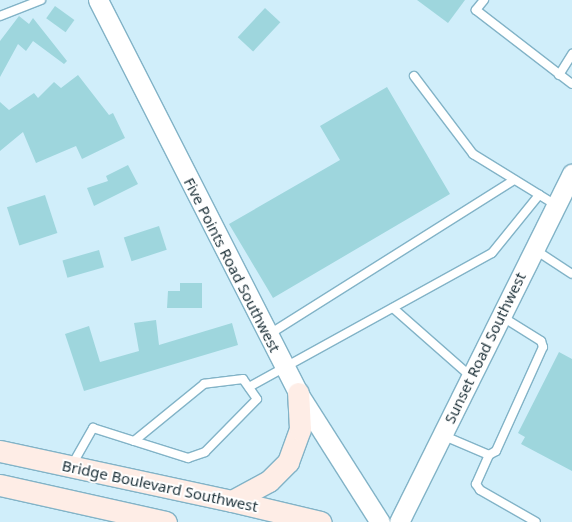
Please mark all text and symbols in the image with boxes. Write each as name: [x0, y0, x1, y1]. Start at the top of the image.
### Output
street label: Five Points Road Southwest: [180, 175, 284, 355]
street label: Sunset Road Southwest: [441, 270, 529, 426]
street label: Bridge Boulevard Southwest: [60, 456, 260, 516]

